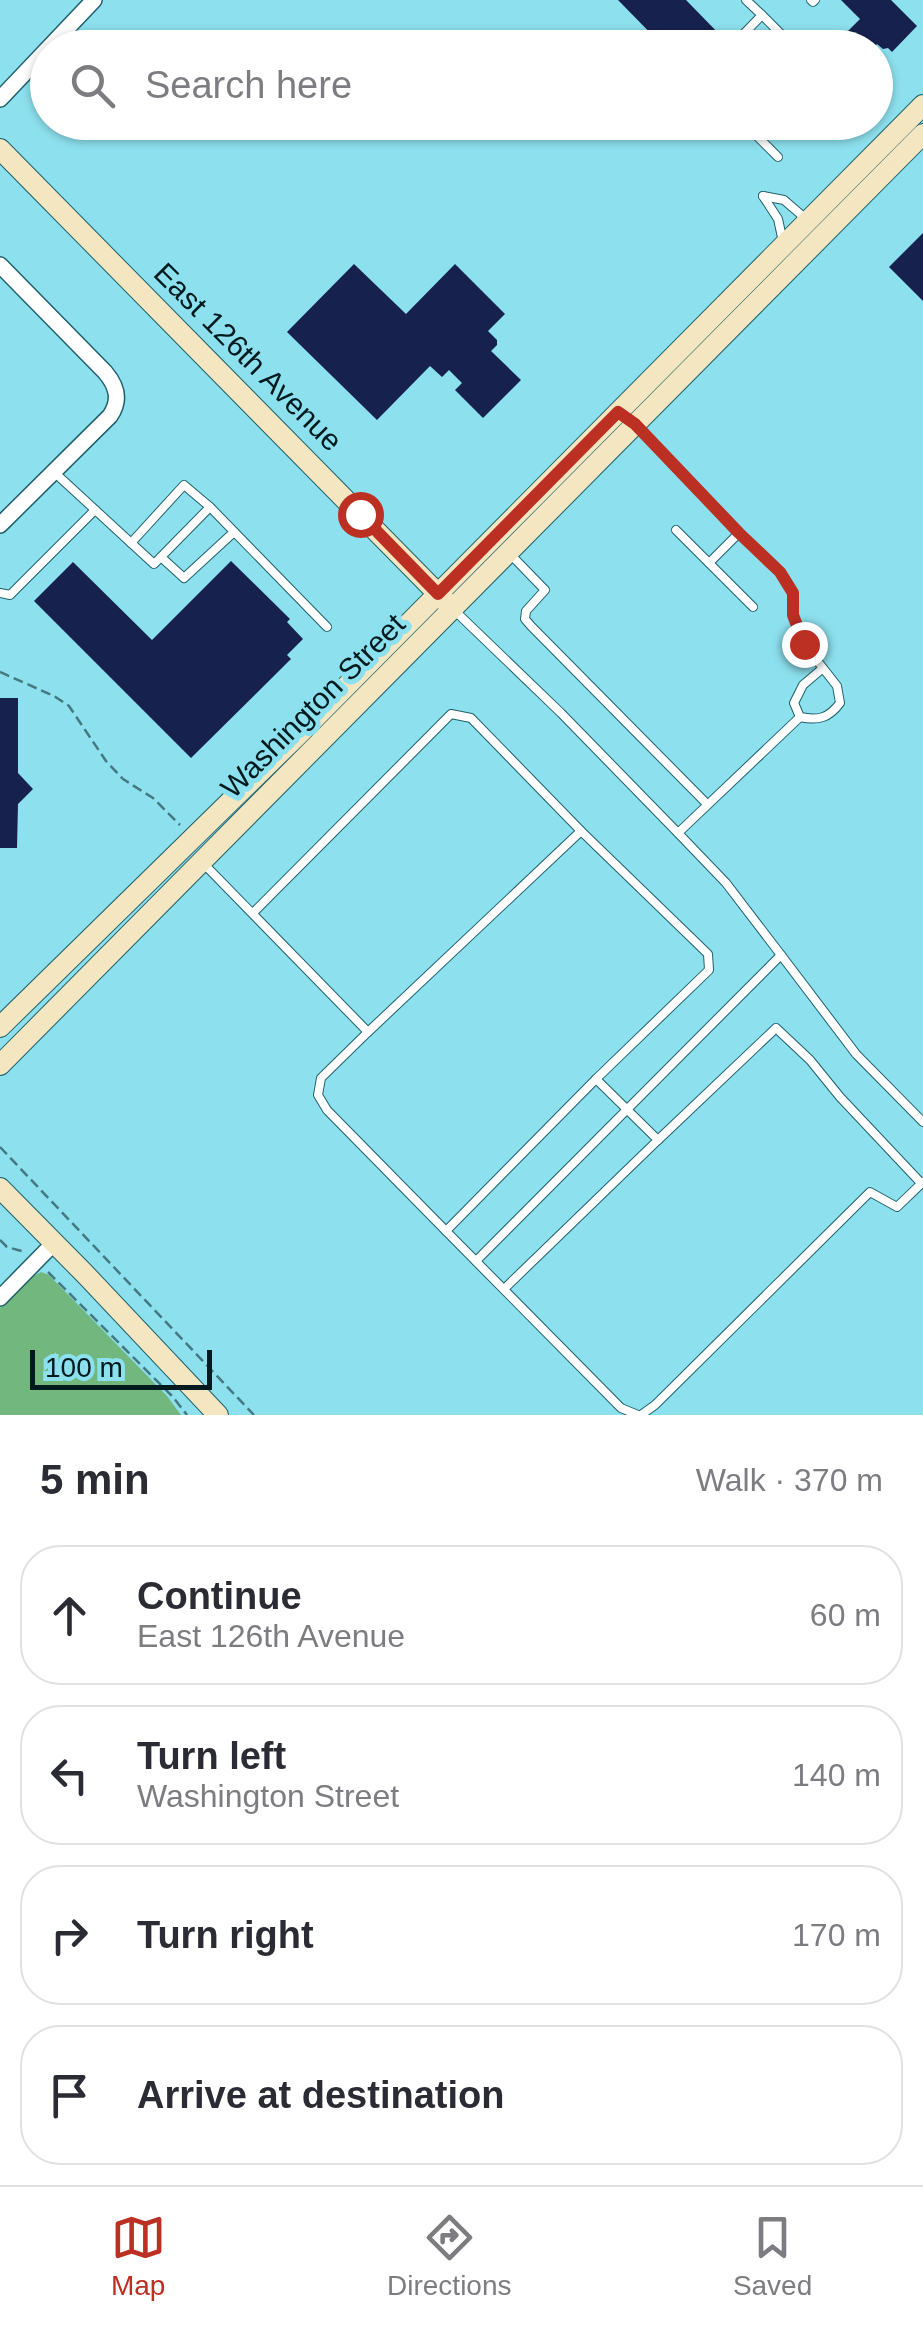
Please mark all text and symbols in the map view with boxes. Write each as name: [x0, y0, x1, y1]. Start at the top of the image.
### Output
search box: [30, 30, 893, 140]
icon: search: [65, 58, 120, 113]
text: Search here: [145, 64, 352, 106]
street label: East 126th Avenue: [148, 256, 349, 457]
route start: [338, 492, 384, 538]
street label: Washington Street: [214, 607, 412, 804]
route end: [782, 622, 828, 668]
scale bar: [30, 1345, 212, 1390]
text: 100 m: [45, 1352, 123, 1383]
text: 5 min: [40, 1456, 150, 1503]
text: Walk · 370 m: [696, 1462, 883, 1498]
text: Continue: [137, 1575, 302, 1617]
icon: ahead: [42, 1588, 97, 1643]
text: 60 m: [810, 1597, 881, 1633]
text: East 126th Avenue: [137, 1618, 405, 1654]
text: Turn left: [137, 1735, 286, 1777]
icon: left: [42, 1748, 97, 1803]
text: 140 m: [792, 1757, 881, 1793]
text: Washington Street: [137, 1778, 399, 1814]
icon: right: [42, 1908, 97, 1963]
text: Turn right: [137, 1914, 314, 1956]
text: 170 m: [792, 1917, 881, 1953]
icon: arrive: [42, 2068, 97, 2123]
text: Arrive at destination: [137, 2074, 504, 2116]
tab: Map: [111, 2210, 166, 2302]
tab: Directions: [387, 2210, 512, 2302]
tab: Saved: [733, 2210, 812, 2302]

